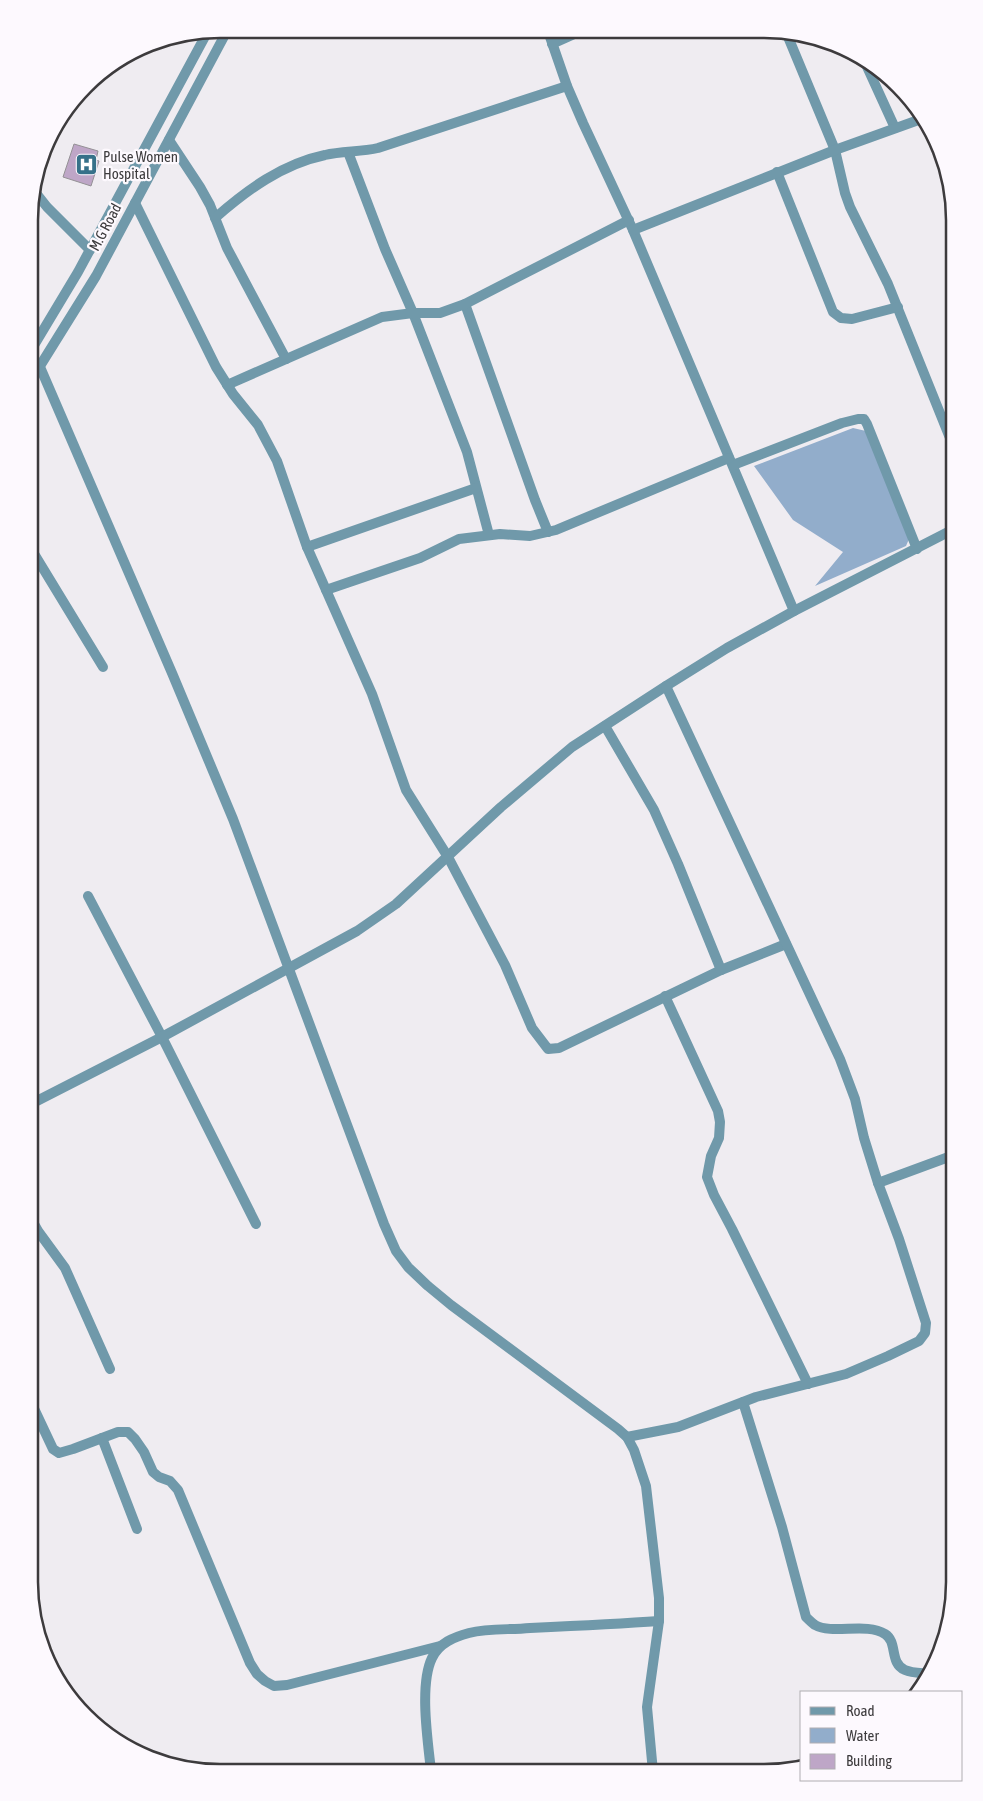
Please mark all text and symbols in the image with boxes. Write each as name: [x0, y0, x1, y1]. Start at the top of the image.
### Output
place label: Pulse Women Hospital: [103, 148, 178, 182]
hospital icon: Pulse Women Hospital: [75, 153, 99, 177]
street label: M.G Road: [85, 200, 125, 254]
legend: [800, 1691, 963, 1781]
text: Road: [846, 1702, 875, 1719]
text: Water: [846, 1727, 879, 1744]
text: Building: [846, 1752, 892, 1769]

